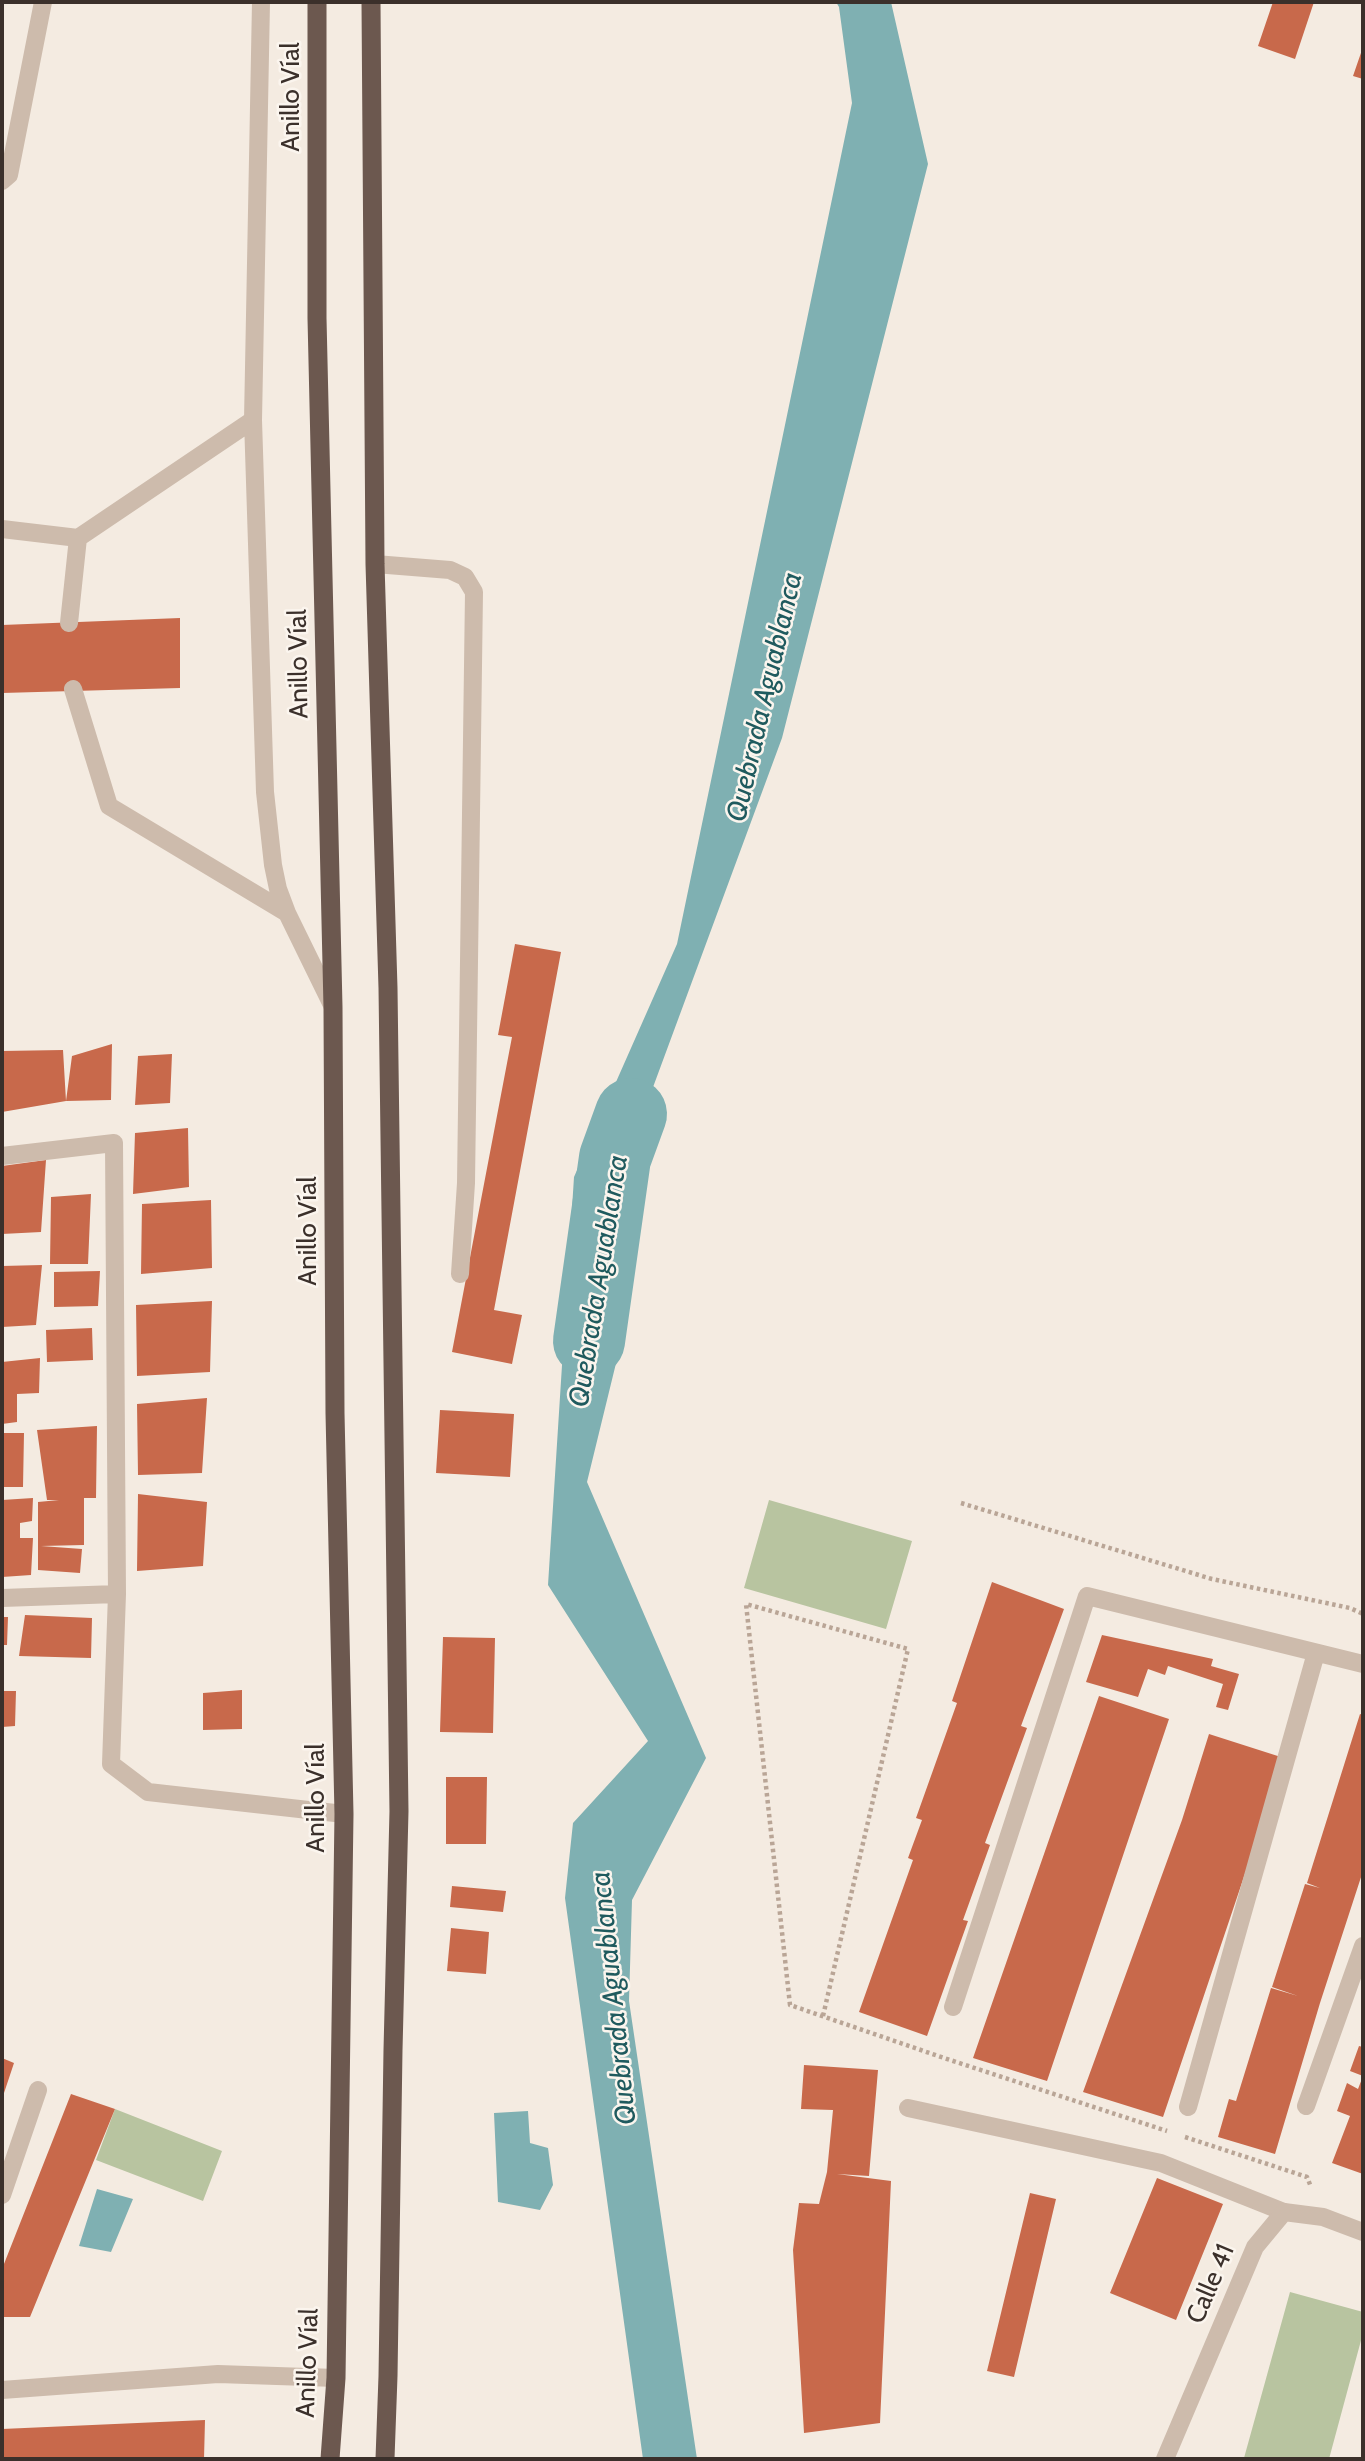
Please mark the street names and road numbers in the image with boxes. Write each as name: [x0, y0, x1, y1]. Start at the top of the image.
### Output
street label: Anillo Víal: [275, 42, 307, 152]
street label: Anillo Víal: [282, 609, 316, 719]
street label: Anillo Víal: [292, 1176, 324, 1286]
street label: Anillo Víal: [300, 1743, 332, 1853]
street label: Calle 41: [1180, 2240, 1242, 2328]
street label: Anillo Víal: [290, 2308, 326, 2418]

